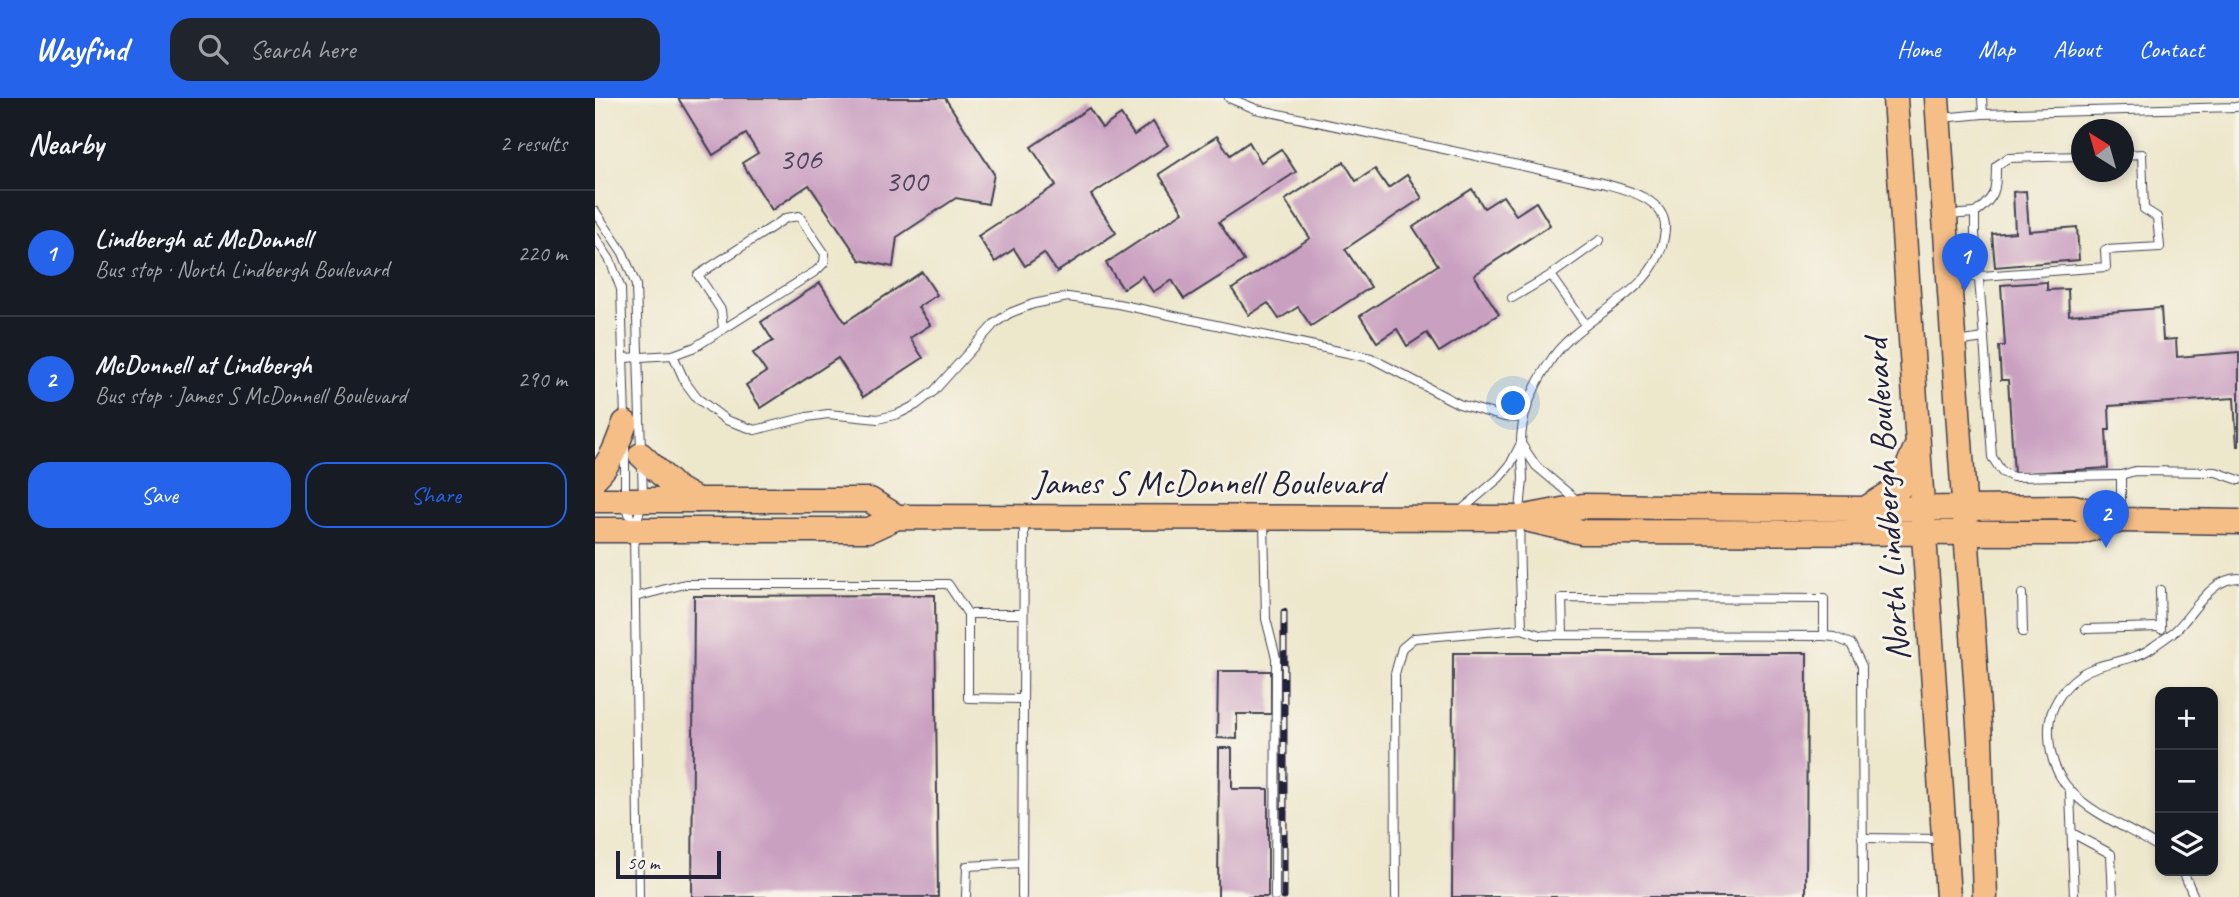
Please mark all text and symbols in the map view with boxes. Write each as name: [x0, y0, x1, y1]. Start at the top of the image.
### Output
search box: [170, 18, 660, 81]
text: Wayfind: [35, 28, 128, 70]
icon: search: [194, 30, 232, 68]
text: Search here: [250, 33, 356, 66]
text: Home: [1897, 34, 1940, 64]
text: Map: [1978, 34, 2015, 64]
text: About: [2053, 34, 2101, 64]
text: Contact: [2139, 34, 2204, 64]
north arrow: [2071, 119, 2134, 182]
text: Nearby: [28, 125, 104, 163]
text: 2 results: [500, 129, 567, 158]
house number: 306: [778, 138, 823, 179]
house number: 300: [884, 160, 930, 201]
text: Lindbergh at McDonnell: [95, 222, 312, 255]
pin: 1: [1942, 233, 1988, 291]
text: 1: [46, 239, 56, 268]
text: 220 m: [518, 239, 567, 268]
text: Bus stop · North Lindbergh Boulevard: [95, 255, 389, 284]
street label: North Lindbergh Boulevard: [1852, 332, 1920, 663]
text: McDonnell at Lindbergh: [95, 348, 312, 381]
text: 2: [46, 365, 56, 394]
text: 290 m: [518, 365, 567, 394]
text: Bus stop · James S McDonnell Boulevard: [95, 381, 407, 410]
your location: [1496, 386, 1530, 420]
street label: James S McDonnell Boulevard: [1031, 460, 1388, 505]
button: Save: [28, 462, 291, 528]
button: Share: [305, 462, 567, 528]
pin: 2: [2083, 490, 2129, 548]
map controls: [2155, 687, 2218, 876]
button: +: [2155, 687, 2218, 750]
button: −: [2155, 750, 2218, 813]
button: layers: [2155, 813, 2218, 876]
scale bar: [616, 848, 721, 880]
text: 50 m: [627, 851, 659, 875]

